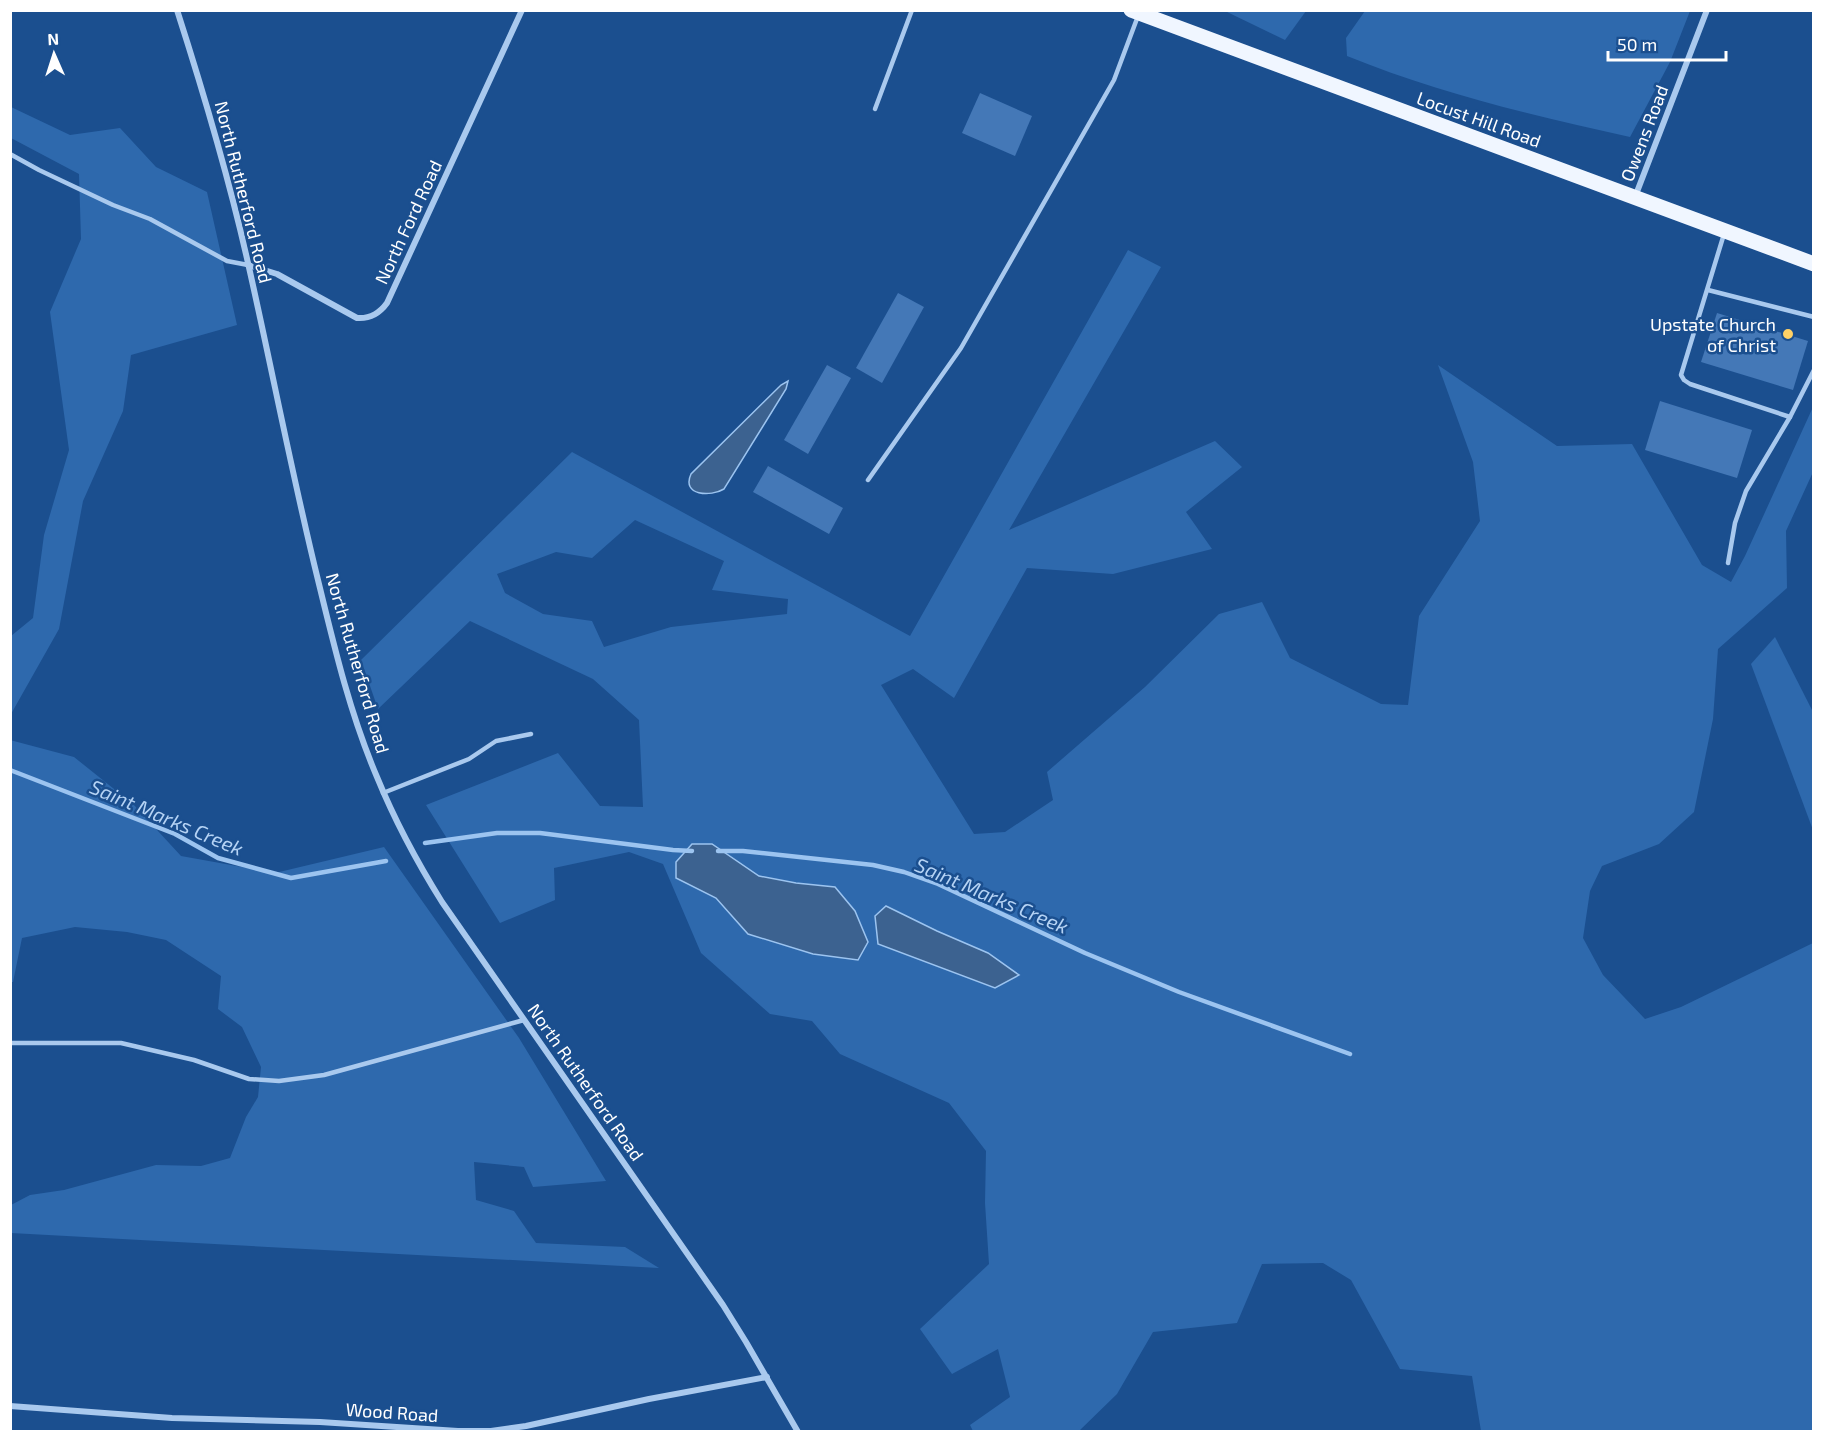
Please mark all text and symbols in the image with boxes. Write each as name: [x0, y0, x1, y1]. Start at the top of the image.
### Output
north arrow: [24, 24, 84, 84]
scale bar: [1608, 24, 1726, 62]
text: N: [47, 29, 59, 48]
text: 50 m: [1617, 33, 1657, 55]
street label: Owens Road: [1616, 82, 1672, 184]
street label: Locust Hill Road: [1414, 86, 1544, 152]
street label: North Rutherford Road: [211, 99, 277, 285]
street label: North Ford Road: [370, 157, 446, 287]
place label: Upstate Church of Christ: [1650, 313, 1776, 356]
marker: Upstate Church of Christ: [1781, 327, 1795, 341]
street label: North Rutherford Road: [322, 570, 394, 756]
water label: Saint Marks Creek: [87, 774, 247, 860]
water label: Saint Marks Creek: [912, 852, 1072, 938]
street label: North Rutherford Road: [523, 999, 649, 1165]
street label: Wood Road: [345, 1398, 439, 1426]

